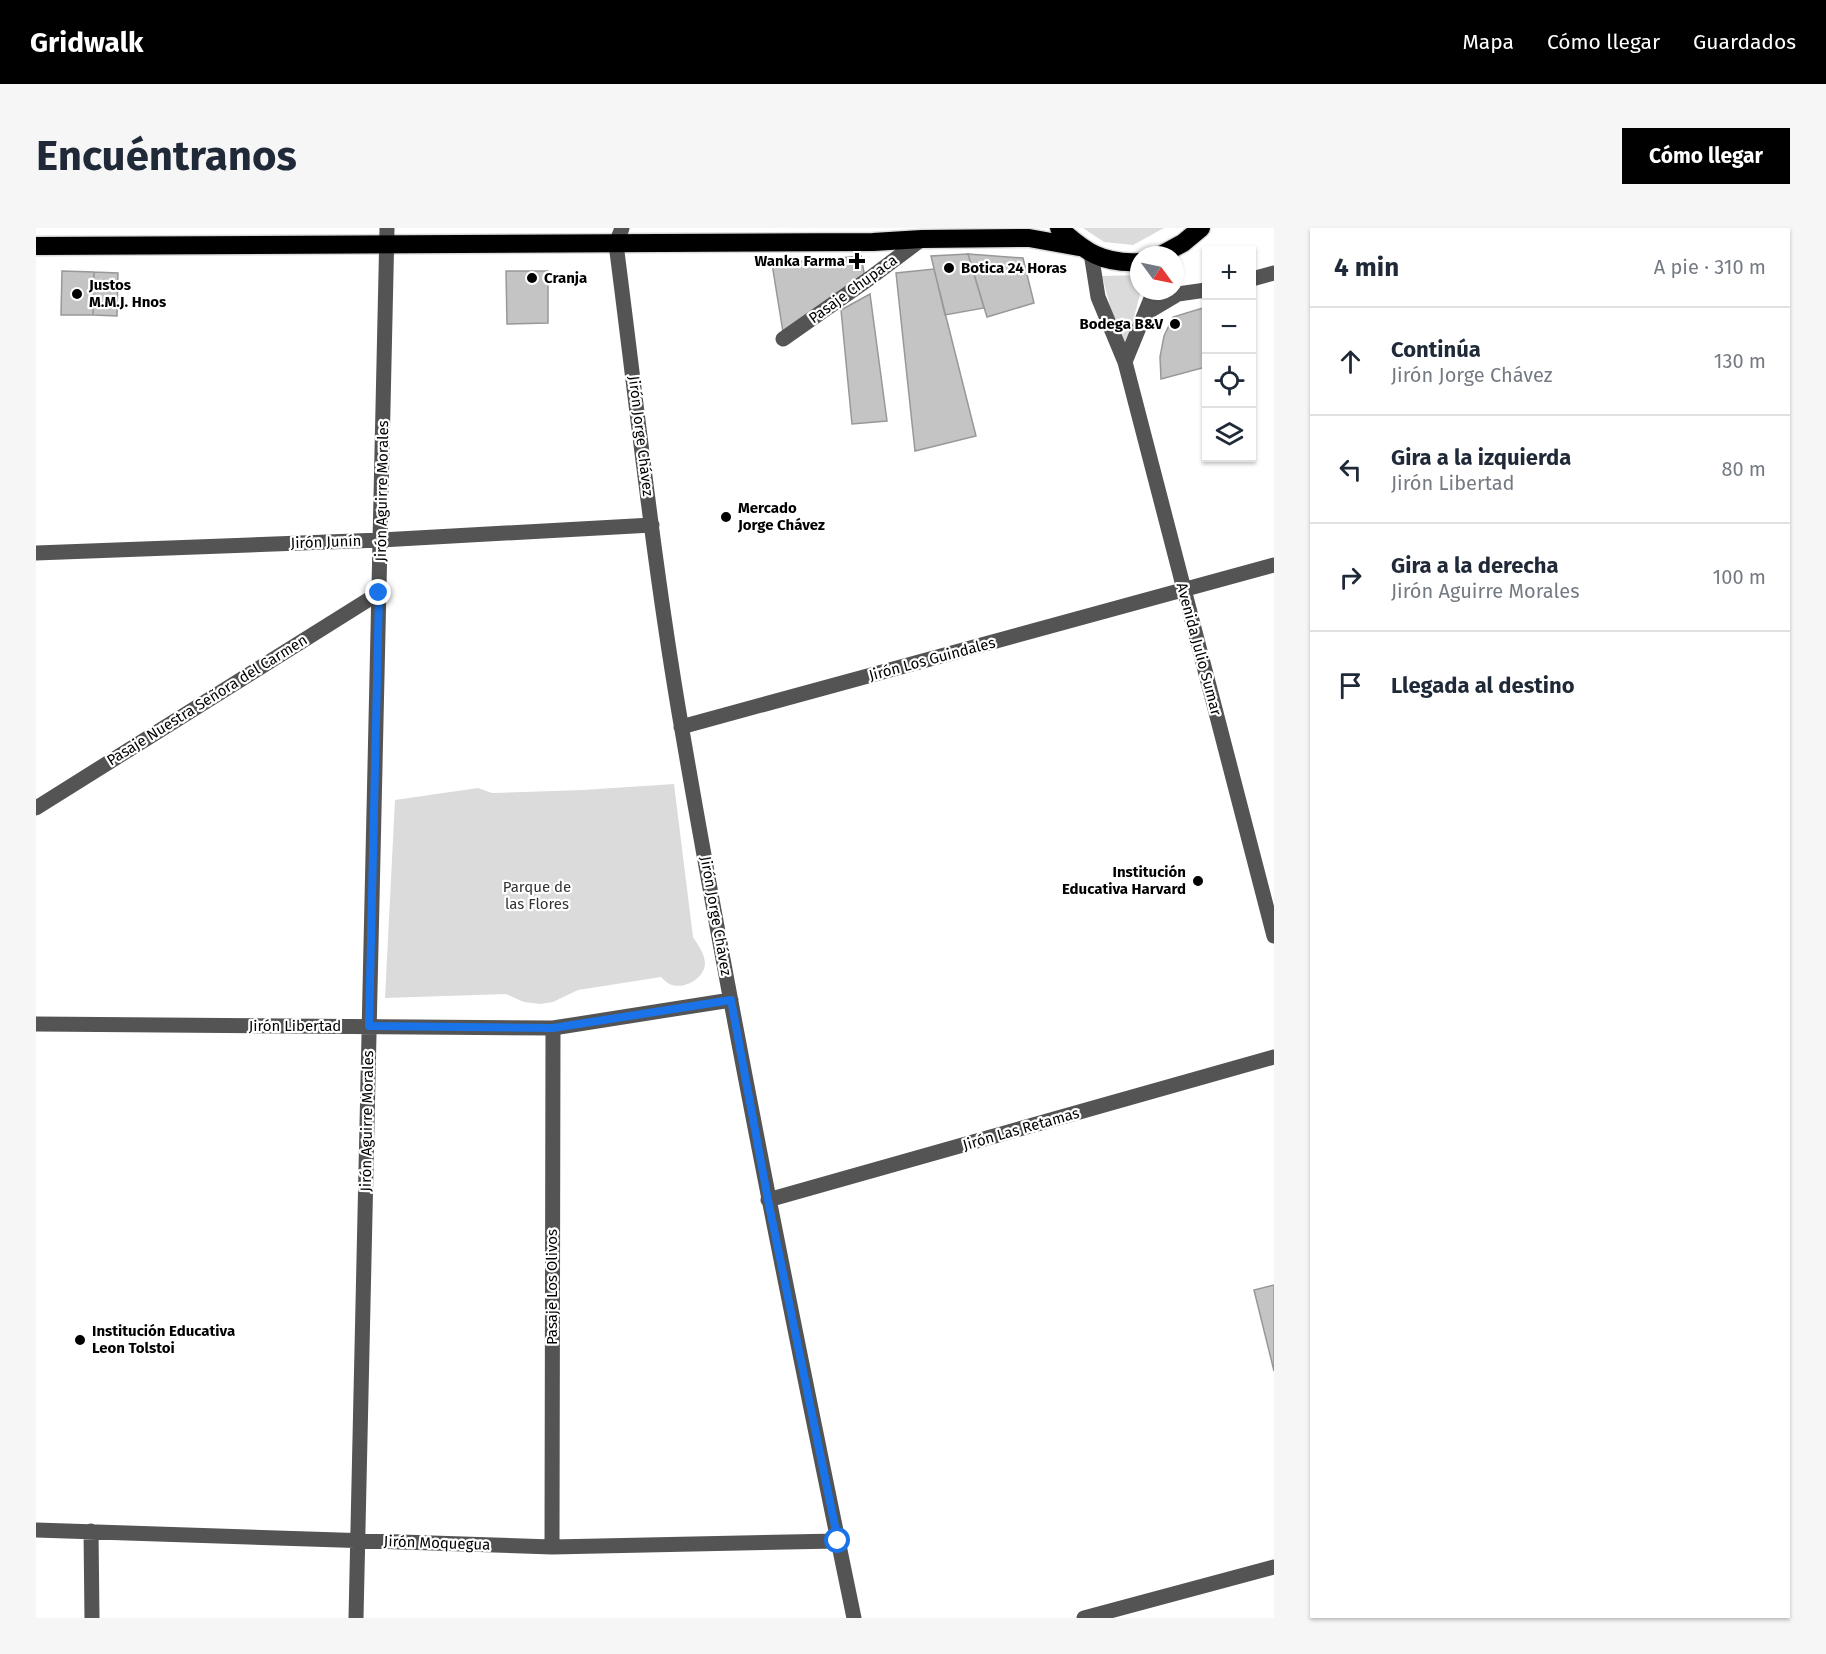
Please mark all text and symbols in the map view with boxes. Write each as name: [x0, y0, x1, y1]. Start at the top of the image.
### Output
text: Gridwalk: [30, 26, 143, 59]
text: Mapa: [1462, 29, 1514, 55]
text: Cómo llegar: [1547, 29, 1660, 55]
text: Guardados: [1693, 29, 1796, 55]
button: Cómo llegar: [1622, 128, 1790, 184]
text: Encuéntranos: [36, 131, 297, 181]
north arrow: [1130, 246, 1184, 300]
map controls: [1202, 246, 1256, 462]
button: +: [1202, 246, 1256, 300]
street label: Pasaje Chupaca: [805, 251, 901, 327]
place label: Wanka Farma: [755, 252, 845, 270]
text: 4 min: [1334, 252, 1399, 283]
marker: Wanka Farma: [850, 254, 864, 268]
text: A pie · 310 m: [1654, 255, 1766, 279]
place label: Botica 24 Horas: [961, 259, 1067, 277]
marker: Botica 24 Horas: [942, 261, 956, 275]
place label: Cranja: [544, 269, 587, 287]
marker: Cranja: [525, 271, 539, 285]
place label: Justos M.M.J. Hnos: [88, 276, 166, 311]
marker: Justos M.M.J. Hnos: [70, 287, 84, 301]
button: −: [1202, 300, 1256, 354]
place label: Bodega B&V: [1079, 315, 1163, 333]
marker: Bodega B&V: [1168, 317, 1182, 331]
text: Continúa: [1391, 336, 1481, 363]
icon: ahead: [1334, 345, 1367, 378]
text: 130 m: [1714, 349, 1766, 373]
button: locate: [1202, 354, 1256, 408]
text: Jirón Jorge Chávez: [1391, 363, 1553, 387]
street label: Jirón Jorge Chávez: [625, 375, 657, 498]
button: layers: [1202, 408, 1256, 462]
street label: Jirón Aguirre Morales: [372, 420, 392, 562]
text: Gira a la izquierda: [1391, 444, 1571, 471]
icon: left: [1334, 453, 1367, 486]
text: 80 m: [1721, 457, 1766, 481]
text: Jirón Libertad: [1391, 471, 1515, 495]
place label: Mercado Jorge Chávez: [737, 499, 825, 534]
marker: Mercado Jorge Chávez: [719, 510, 733, 524]
street label: Jirón Junín: [290, 532, 362, 552]
text: Gira a la derecha: [1391, 552, 1559, 579]
icon: right: [1334, 561, 1367, 594]
text: 100 m: [1713, 565, 1766, 589]
route end: [365, 579, 391, 605]
text: Jirón Aguirre Morales: [1391, 579, 1579, 603]
street label: Avenida Julio Sumar: [1173, 581, 1225, 717]
street label: Pasaje Nuestra Señora del Carmen: [103, 631, 311, 769]
street label: Jirón Los Guindales: [867, 633, 997, 685]
icon: arrive: [1334, 669, 1367, 702]
text: Llegada al destino: [1391, 672, 1575, 699]
street label: Jirón Jorge Chávez: [697, 855, 735, 978]
place label: Institución Educativa Harvard: [1062, 863, 1186, 898]
marker: Institución Educativa Harvard: [1191, 874, 1205, 888]
park label: Parque de las Flores: [503, 878, 571, 913]
street label: Jirón Libertad: [249, 1017, 341, 1035]
street label: Jirón Aguirre Morales: [357, 1050, 377, 1192]
street label: Jirón Las Retamas: [961, 1104, 1081, 1154]
street label: Pasaje Los Olivos: [543, 1229, 561, 1345]
place label: Institución Educativa Leon Tolstoi: [92, 1322, 235, 1357]
marker: Institución Educativa Leon Tolstoi: [73, 1333, 87, 1347]
route start: [824, 1527, 850, 1553]
street label: Jirón Moquegua: [383, 1532, 491, 1554]

